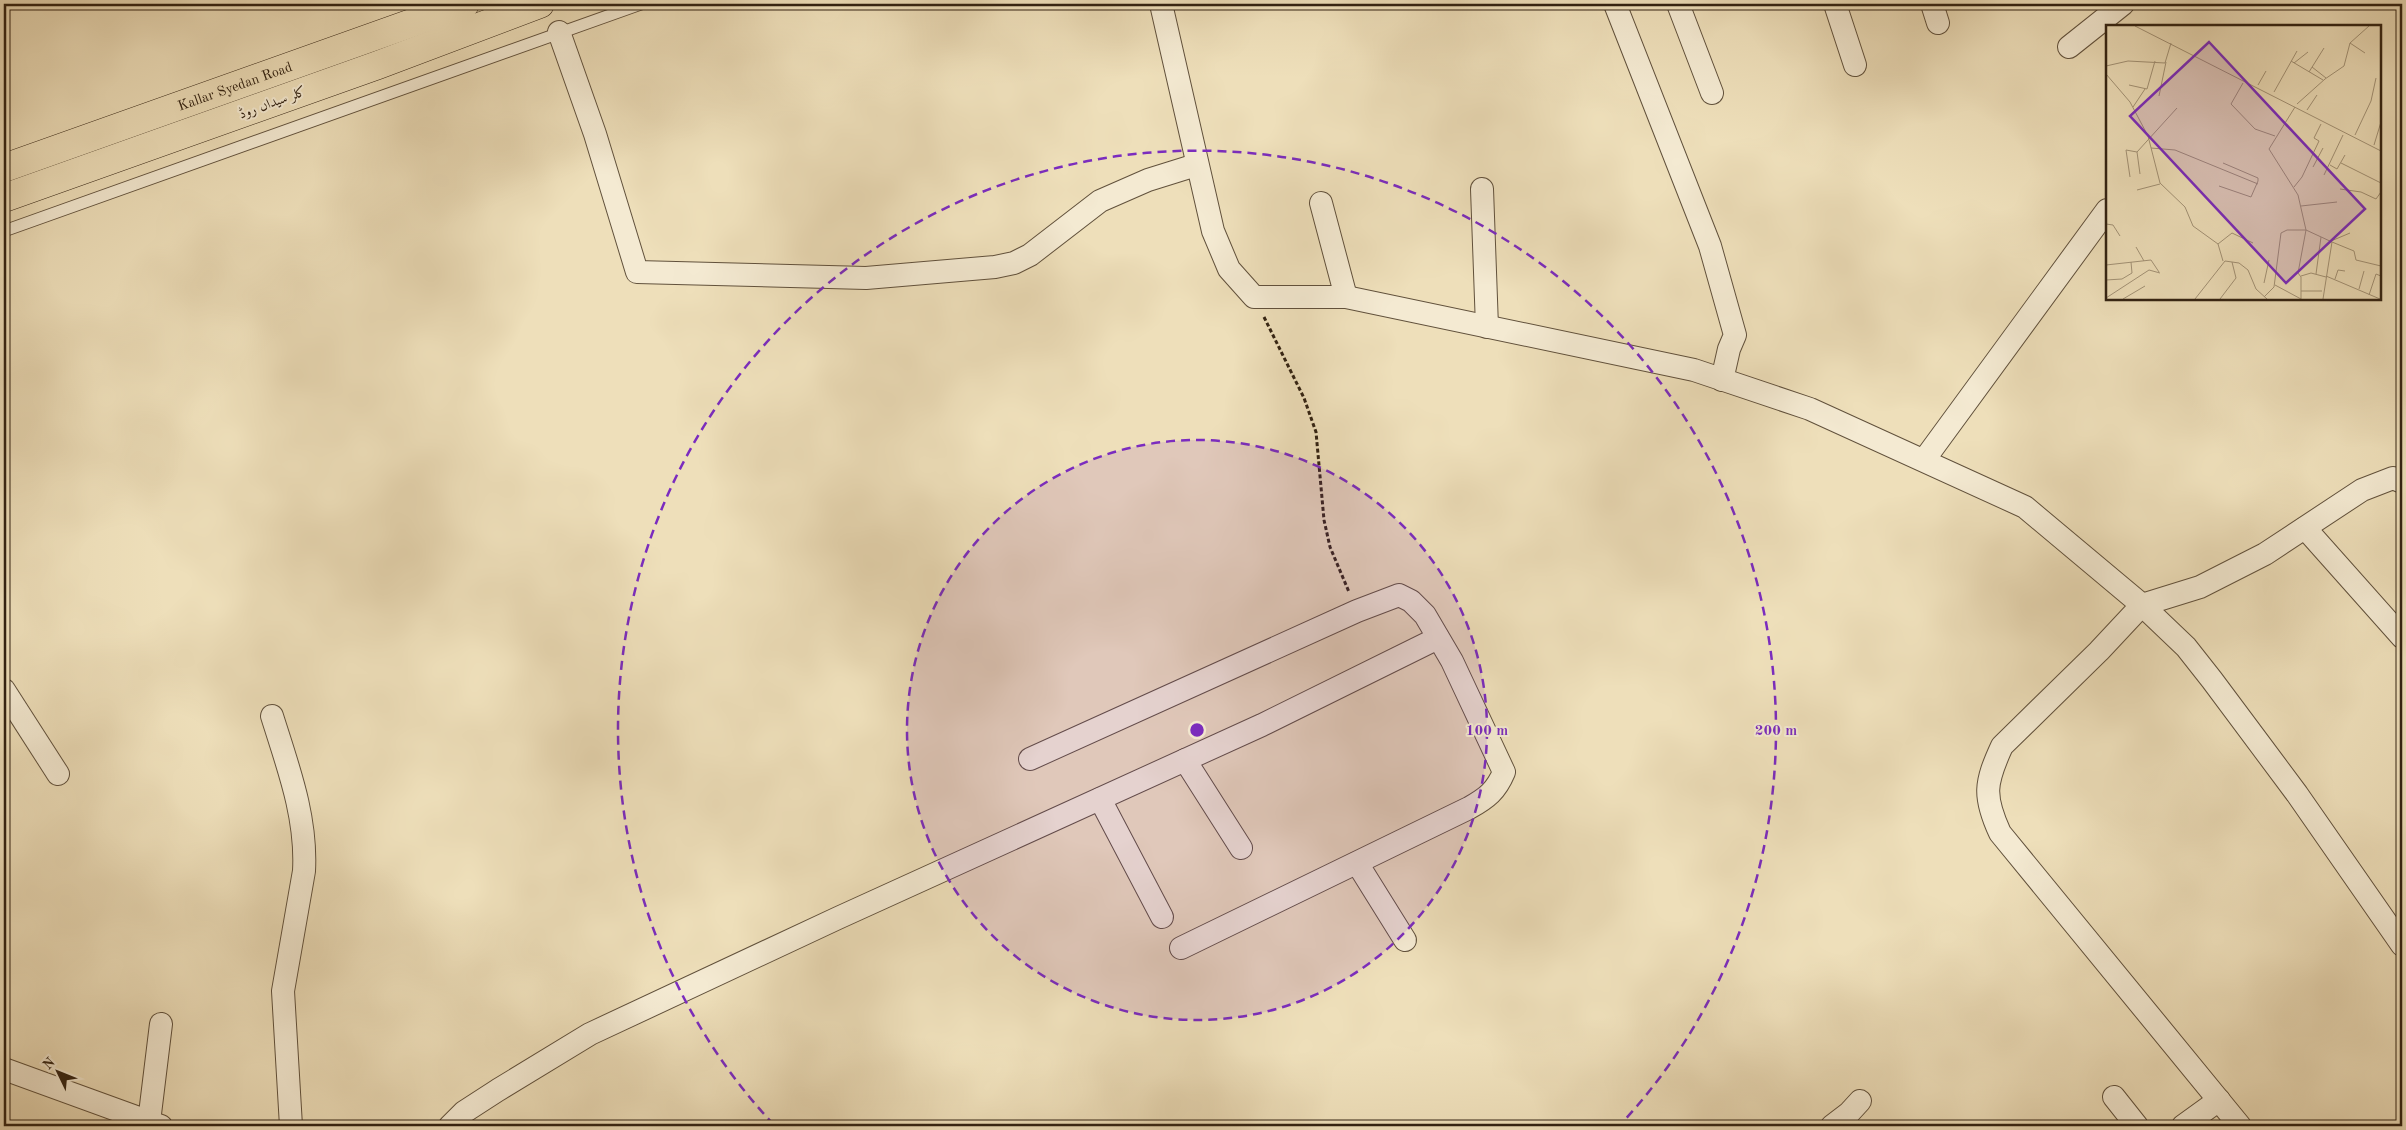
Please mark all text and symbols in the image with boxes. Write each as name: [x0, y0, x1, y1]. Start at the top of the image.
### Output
inset map: [2106, 25, 2381, 300]
street label: Kallar Syedan Road: [176, 60, 294, 114]
street label: کلر سیداں روڈ: [237, 83, 308, 122]
centre of rings: [1188, 721, 1206, 739]
text: 100 m: [1466, 724, 1508, 739]
text: 200 m: [1755, 724, 1797, 739]
north arrow: [32, 1048, 82, 1098]
text: N: [40, 1055, 58, 1073]

